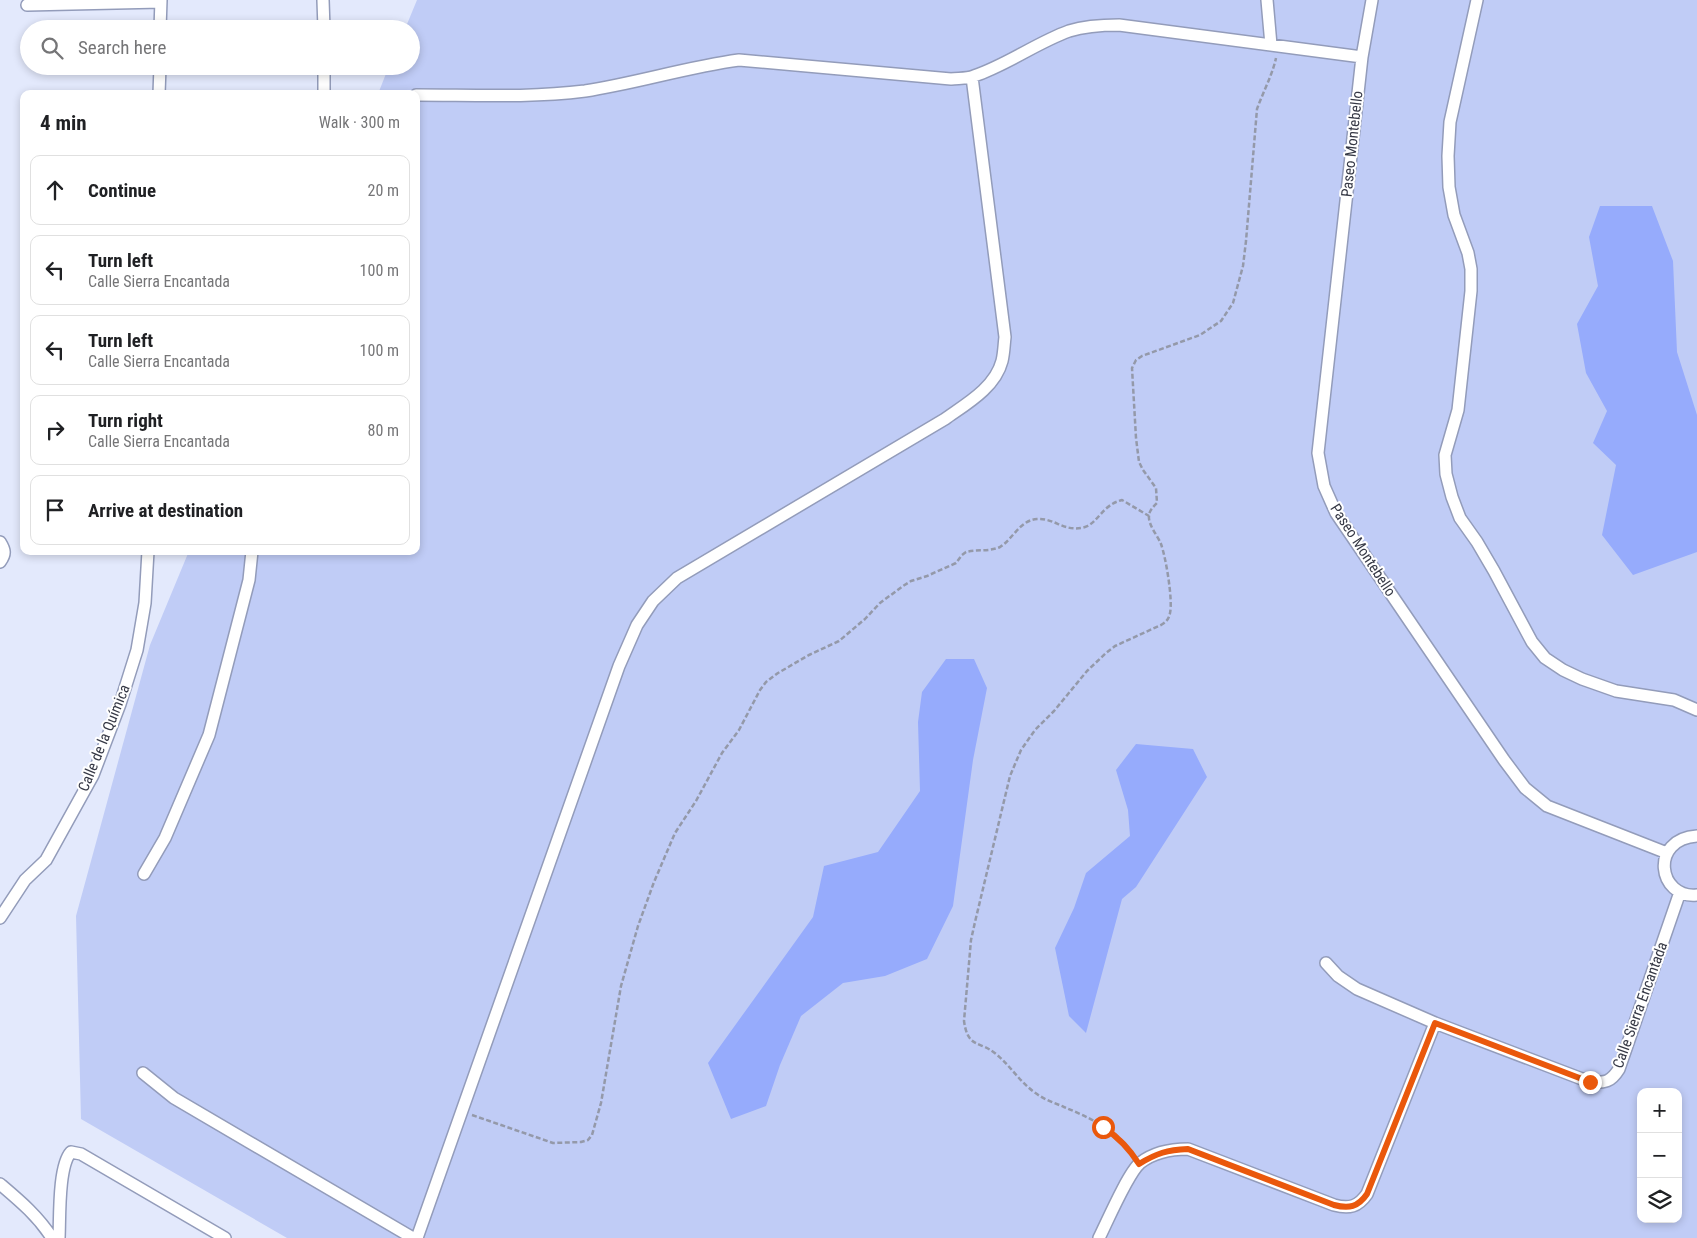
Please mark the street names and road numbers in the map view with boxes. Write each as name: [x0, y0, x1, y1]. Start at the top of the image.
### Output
street label: Paseo Montebello: [1337, 90, 1367, 198]
street label: Paseo Montebello: [1326, 500, 1400, 600]
street label: Calle de la Química: [74, 682, 134, 794]
street label: Calle Sierra Encantada: [1609, 939, 1671, 1071]

